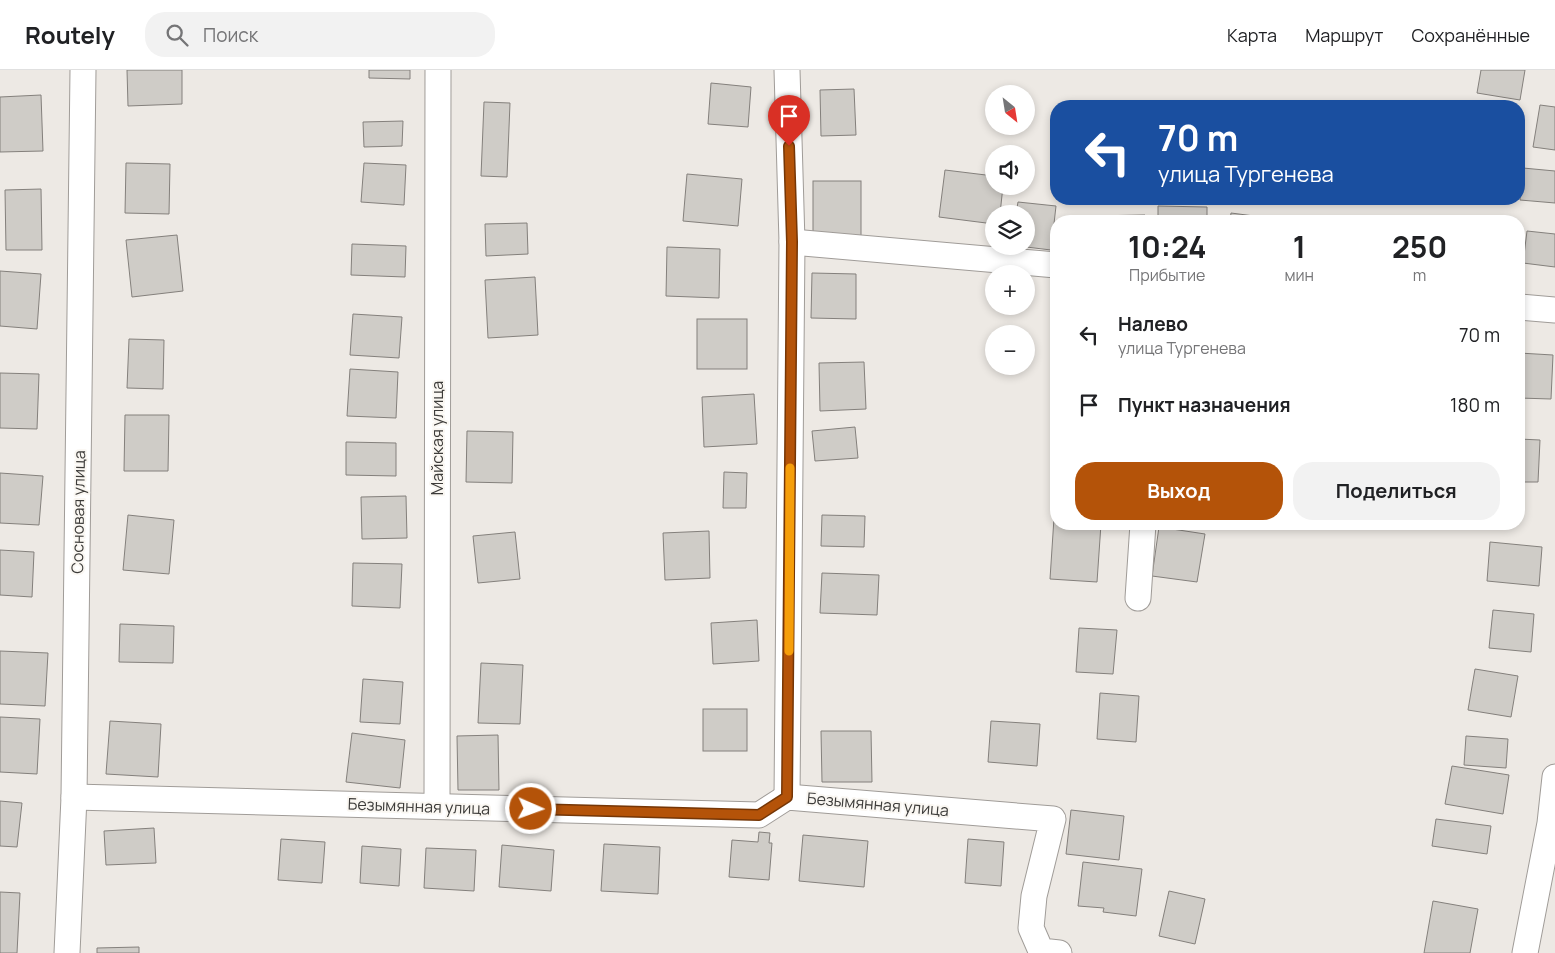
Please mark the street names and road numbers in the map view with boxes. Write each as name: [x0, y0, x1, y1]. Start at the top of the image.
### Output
street label: Майская улица: [426, 381, 448, 495]
street label: Сосновая улица: [66, 450, 90, 574]
street label: Безымянная улица: [806, 787, 950, 821]
street label: Безымянная улица: [347, 793, 491, 819]

